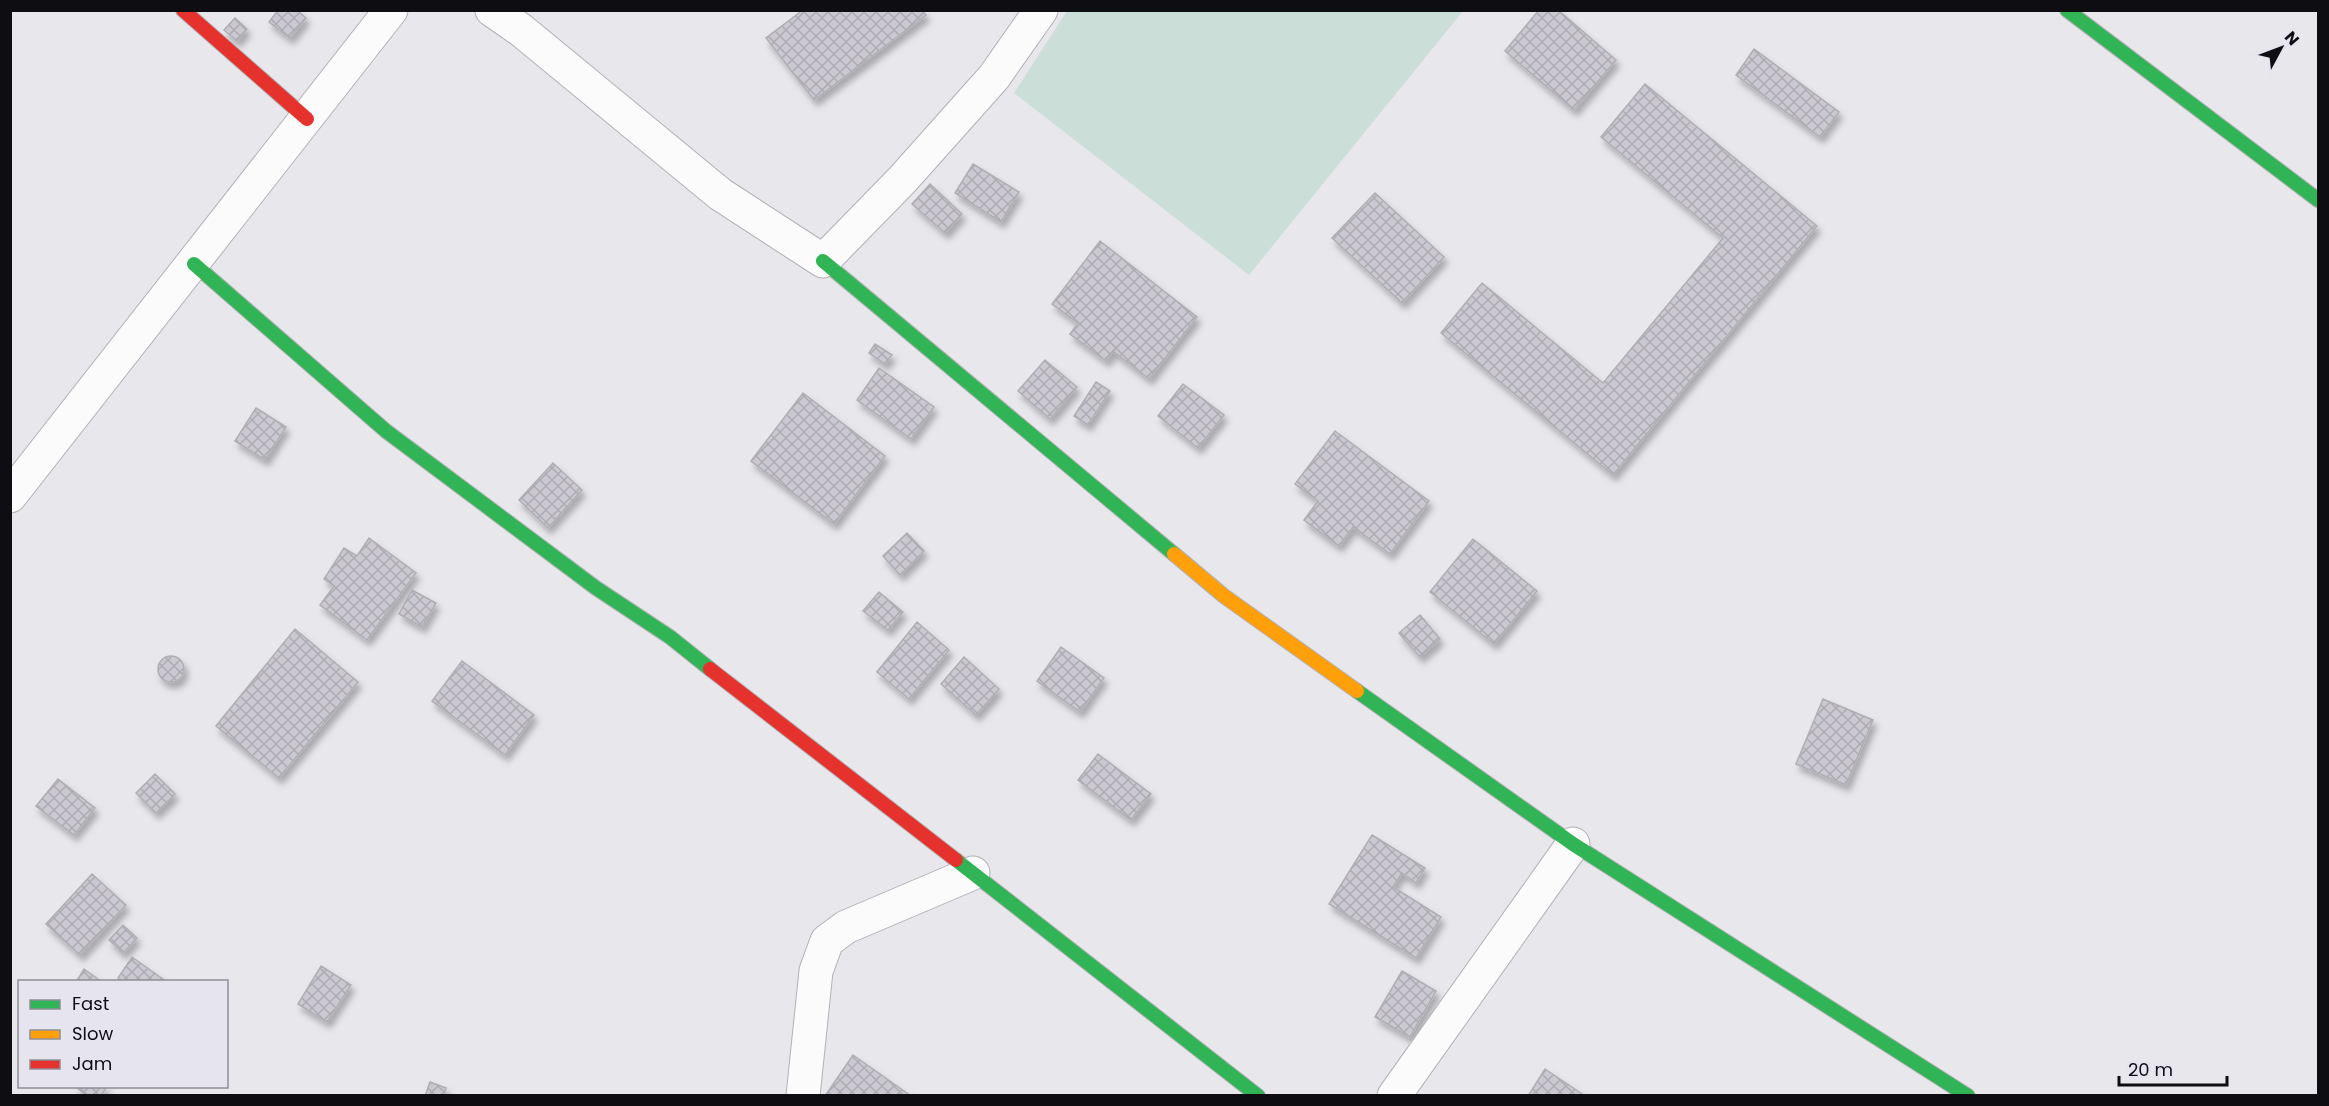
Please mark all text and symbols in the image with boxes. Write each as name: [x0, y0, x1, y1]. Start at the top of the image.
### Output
north arrow: [2251, 18, 2311, 78]
text: N: [2279, 26, 2305, 51]
legend: [18, 980, 228, 1088]
text: Fast: [72, 991, 109, 1016]
text: Slow: [72, 1021, 114, 1046]
scale bar: [2119, 1049, 2227, 1087]
text: Jam: [72, 1051, 112, 1076]
text: 20 m: [2128, 1057, 2173, 1082]

